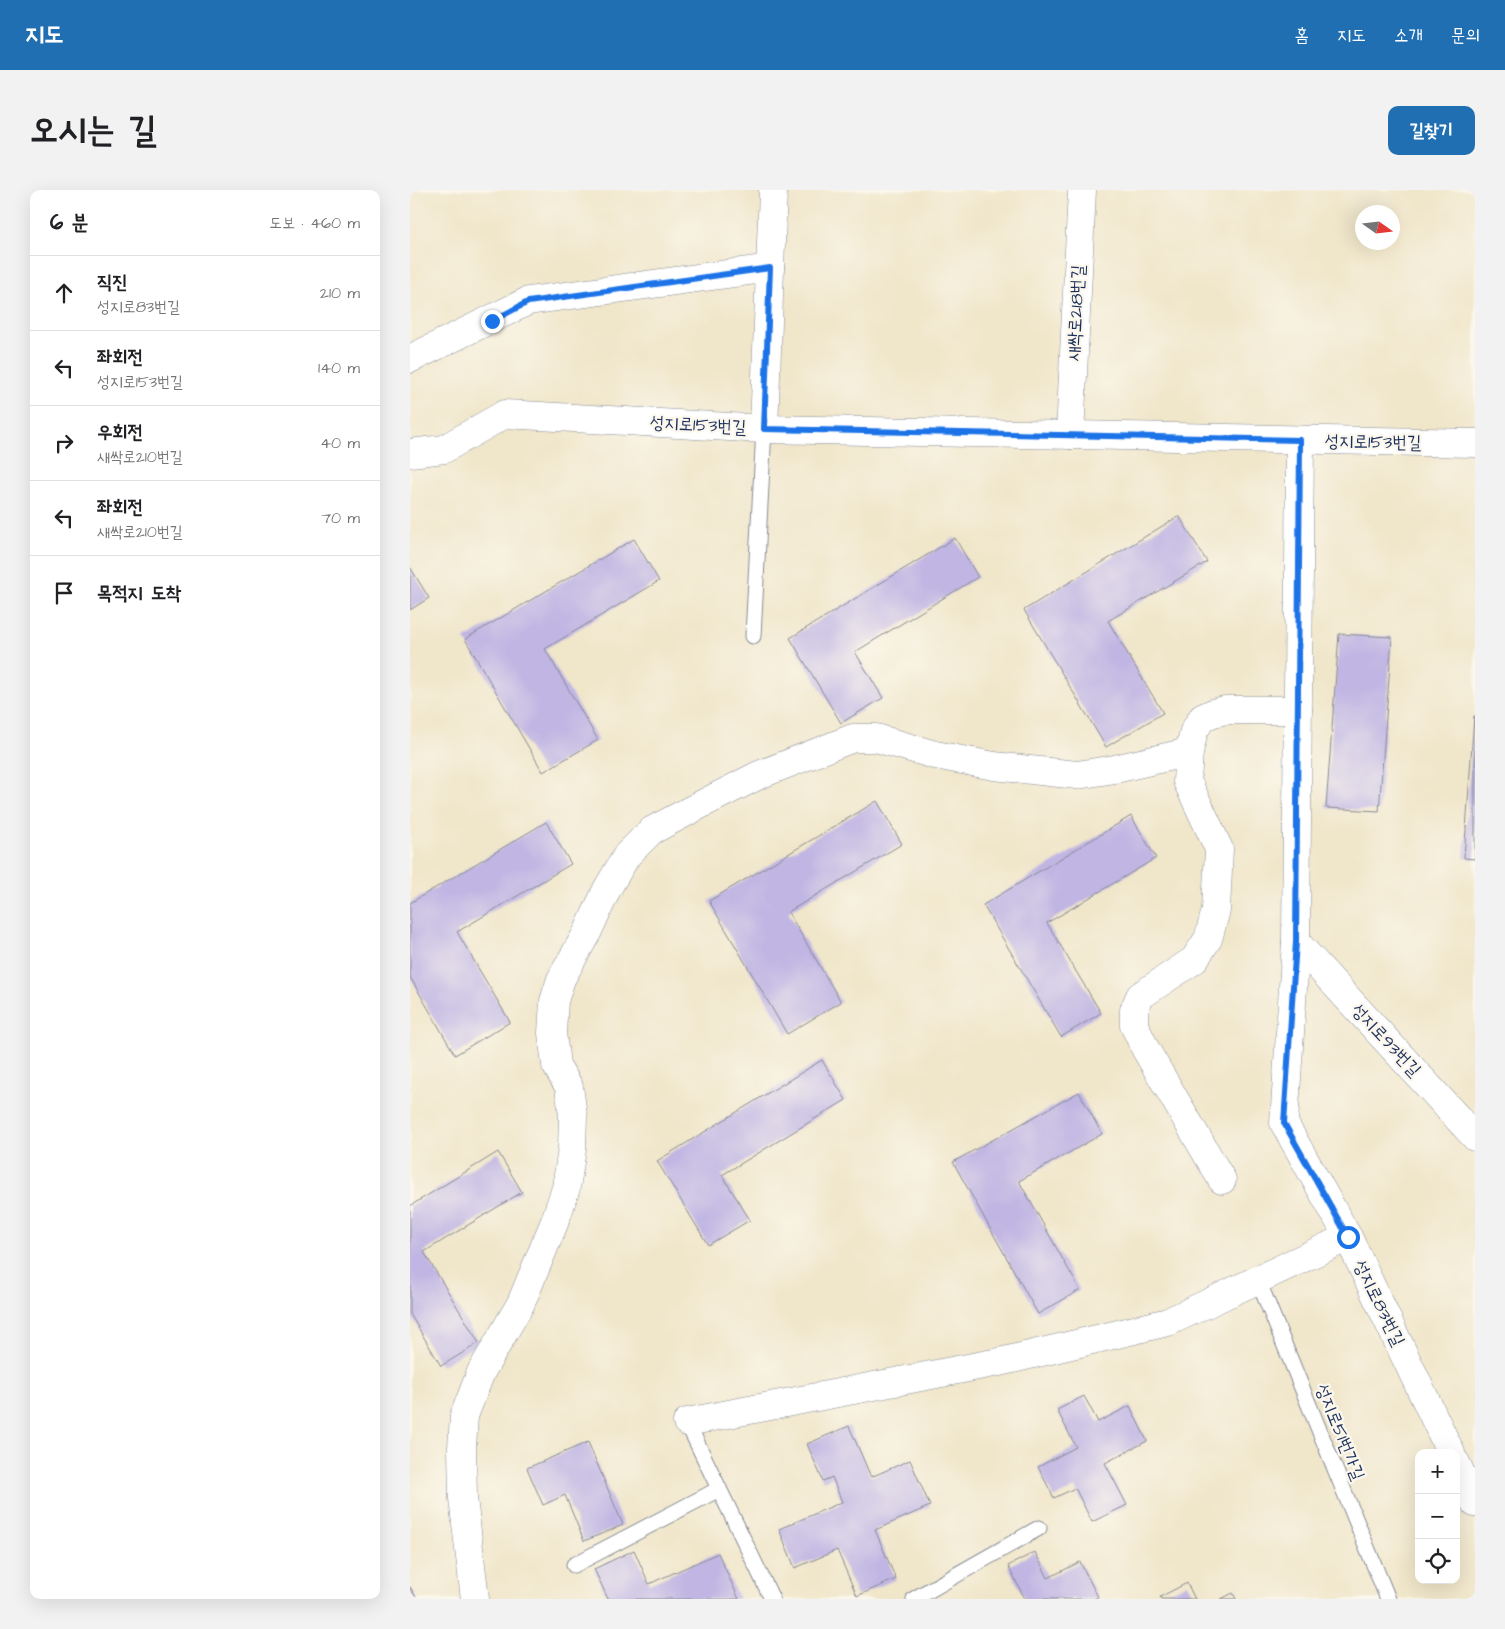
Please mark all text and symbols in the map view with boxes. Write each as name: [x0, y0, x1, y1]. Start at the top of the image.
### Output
text: 지도: [25, 18, 64, 52]
text: 홈: [1295, 23, 1309, 48]
text: 지도: [1337, 23, 1366, 48]
text: 소개: [1394, 23, 1423, 48]
text: 문의: [1451, 23, 1480, 48]
text: 오시는 길: [30, 106, 157, 155]
button: 길찾기: [1388, 106, 1475, 155]
north arrow: [1355, 205, 1400, 250]
text: 6 분: [50, 208, 88, 237]
text: 도보 · 460 m: [269, 212, 360, 234]
street label: 새싹로218번길: [1061, 264, 1091, 362]
text: 직진: [97, 269, 128, 296]
icon: ahead: [50, 279, 78, 307]
text: 210 m: [320, 282, 360, 304]
text: 성지로83번길: [97, 296, 180, 318]
route end: [481, 310, 504, 333]
text: 좌회전: [97, 344, 143, 371]
icon: left: [50, 354, 78, 382]
text: 140 m: [318, 357, 360, 379]
text: 성지로153번길: [97, 371, 183, 393]
street label: 성지로153번길: [649, 410, 747, 440]
text: 우회전: [97, 419, 143, 446]
icon: right: [50, 429, 78, 457]
street label: 성지로153번길: [1324, 429, 1422, 455]
text: 40 m: [320, 432, 360, 454]
text: 새싹로210번길: [97, 446, 183, 468]
text: 좌회전: [97, 494, 143, 521]
icon: left: [50, 504, 78, 532]
text: 70 m: [321, 507, 360, 529]
text: 새싹로210번길: [97, 521, 183, 543]
icon: arrive: [50, 579, 78, 607]
text: 목적지 도착: [97, 580, 181, 607]
street label: 성지로93번길: [1346, 998, 1427, 1082]
route start: [1337, 1226, 1360, 1249]
street label: 성지로83번길: [1347, 1256, 1411, 1351]
street label: 성지로51번가길: [1309, 1380, 1371, 1484]
map controls: [1415, 1449, 1460, 1584]
button: +: [1415, 1449, 1460, 1494]
button: −: [1415, 1494, 1460, 1539]
button: locate: [1415, 1539, 1460, 1584]

